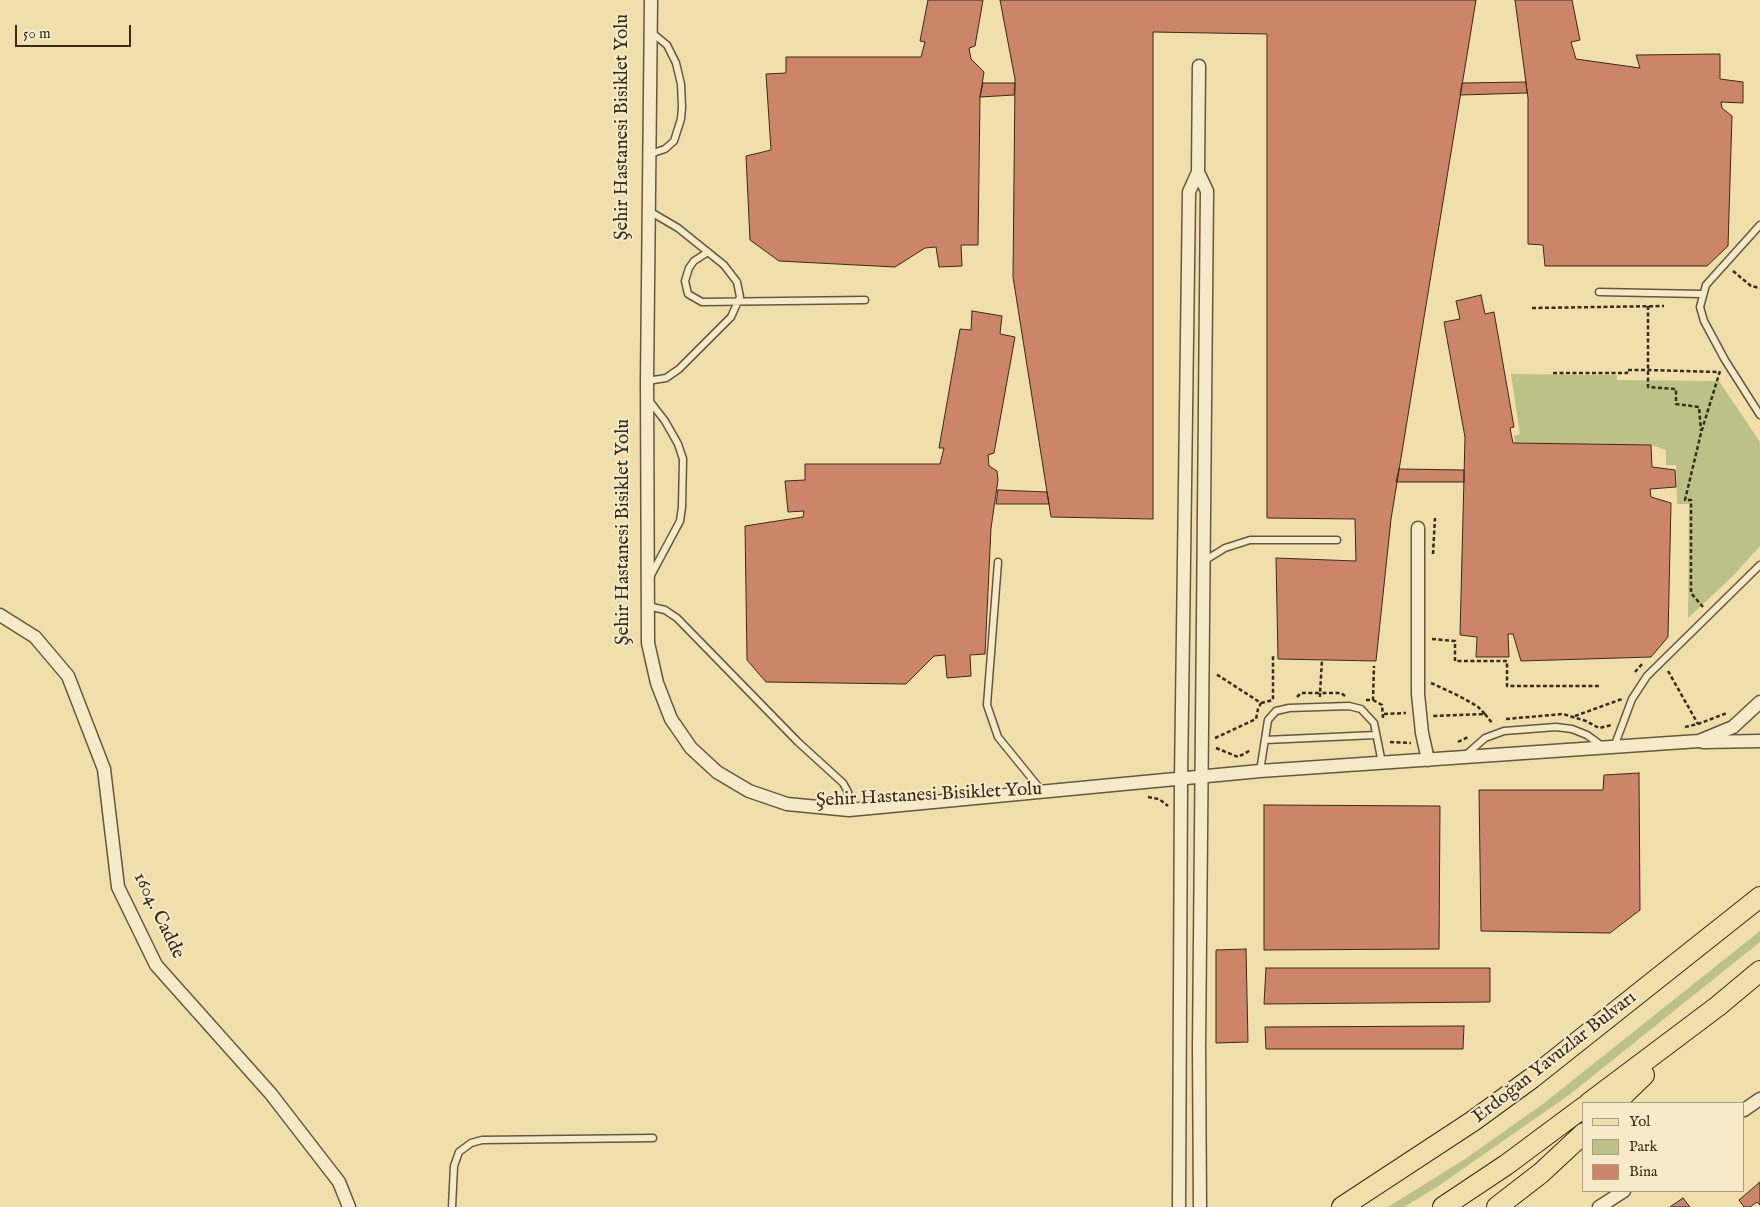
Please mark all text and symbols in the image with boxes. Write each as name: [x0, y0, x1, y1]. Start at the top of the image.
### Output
street label: Şehir Hastanesi Bisiklet Yolu: [612, 14, 634, 240]
scale bar: [18, 15, 134, 47]
text: 50 m: [23, 24, 51, 43]
street label: Şehir Hastanesi Bisiklet Yolu: [613, 419, 635, 645]
street label: Şehir Hastanesi Bisiklet Yolu: [815, 779, 1043, 813]
street label: 1604. Cadde: [127, 869, 189, 963]
street label: Erdoğan Yavuzlar Bulvarı: [1469, 987, 1641, 1129]
legend: [1582, 1102, 1745, 1192]
text: Yol: [1629, 1112, 1650, 1131]
text: Park: [1629, 1137, 1658, 1156]
text: Bina: [1629, 1162, 1657, 1181]

